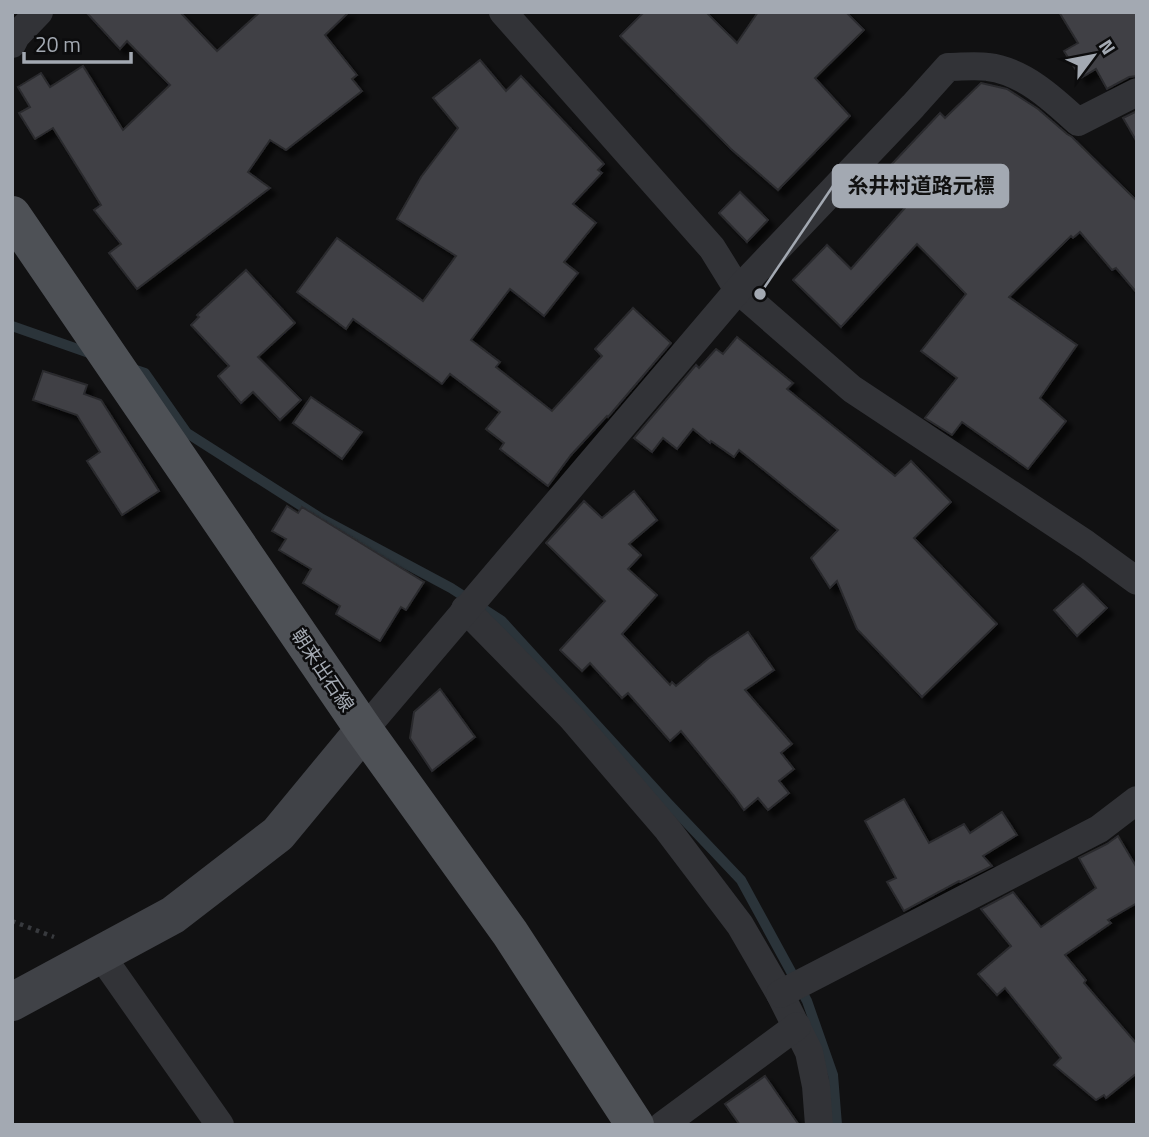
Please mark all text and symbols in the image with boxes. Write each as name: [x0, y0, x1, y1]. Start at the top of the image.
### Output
scale bar: [24, 21, 131, 65]
north arrow: [1058, 21, 1128, 91]
text: 20 m: [35, 28, 81, 60]
text: N: [1092, 33, 1124, 60]
callout: 糸井村道路元標: [833, 165, 1008, 207]
text: 糸井村道路元標: [848, 169, 995, 201]
street label: 朝来出石線: [285, 622, 362, 717]

